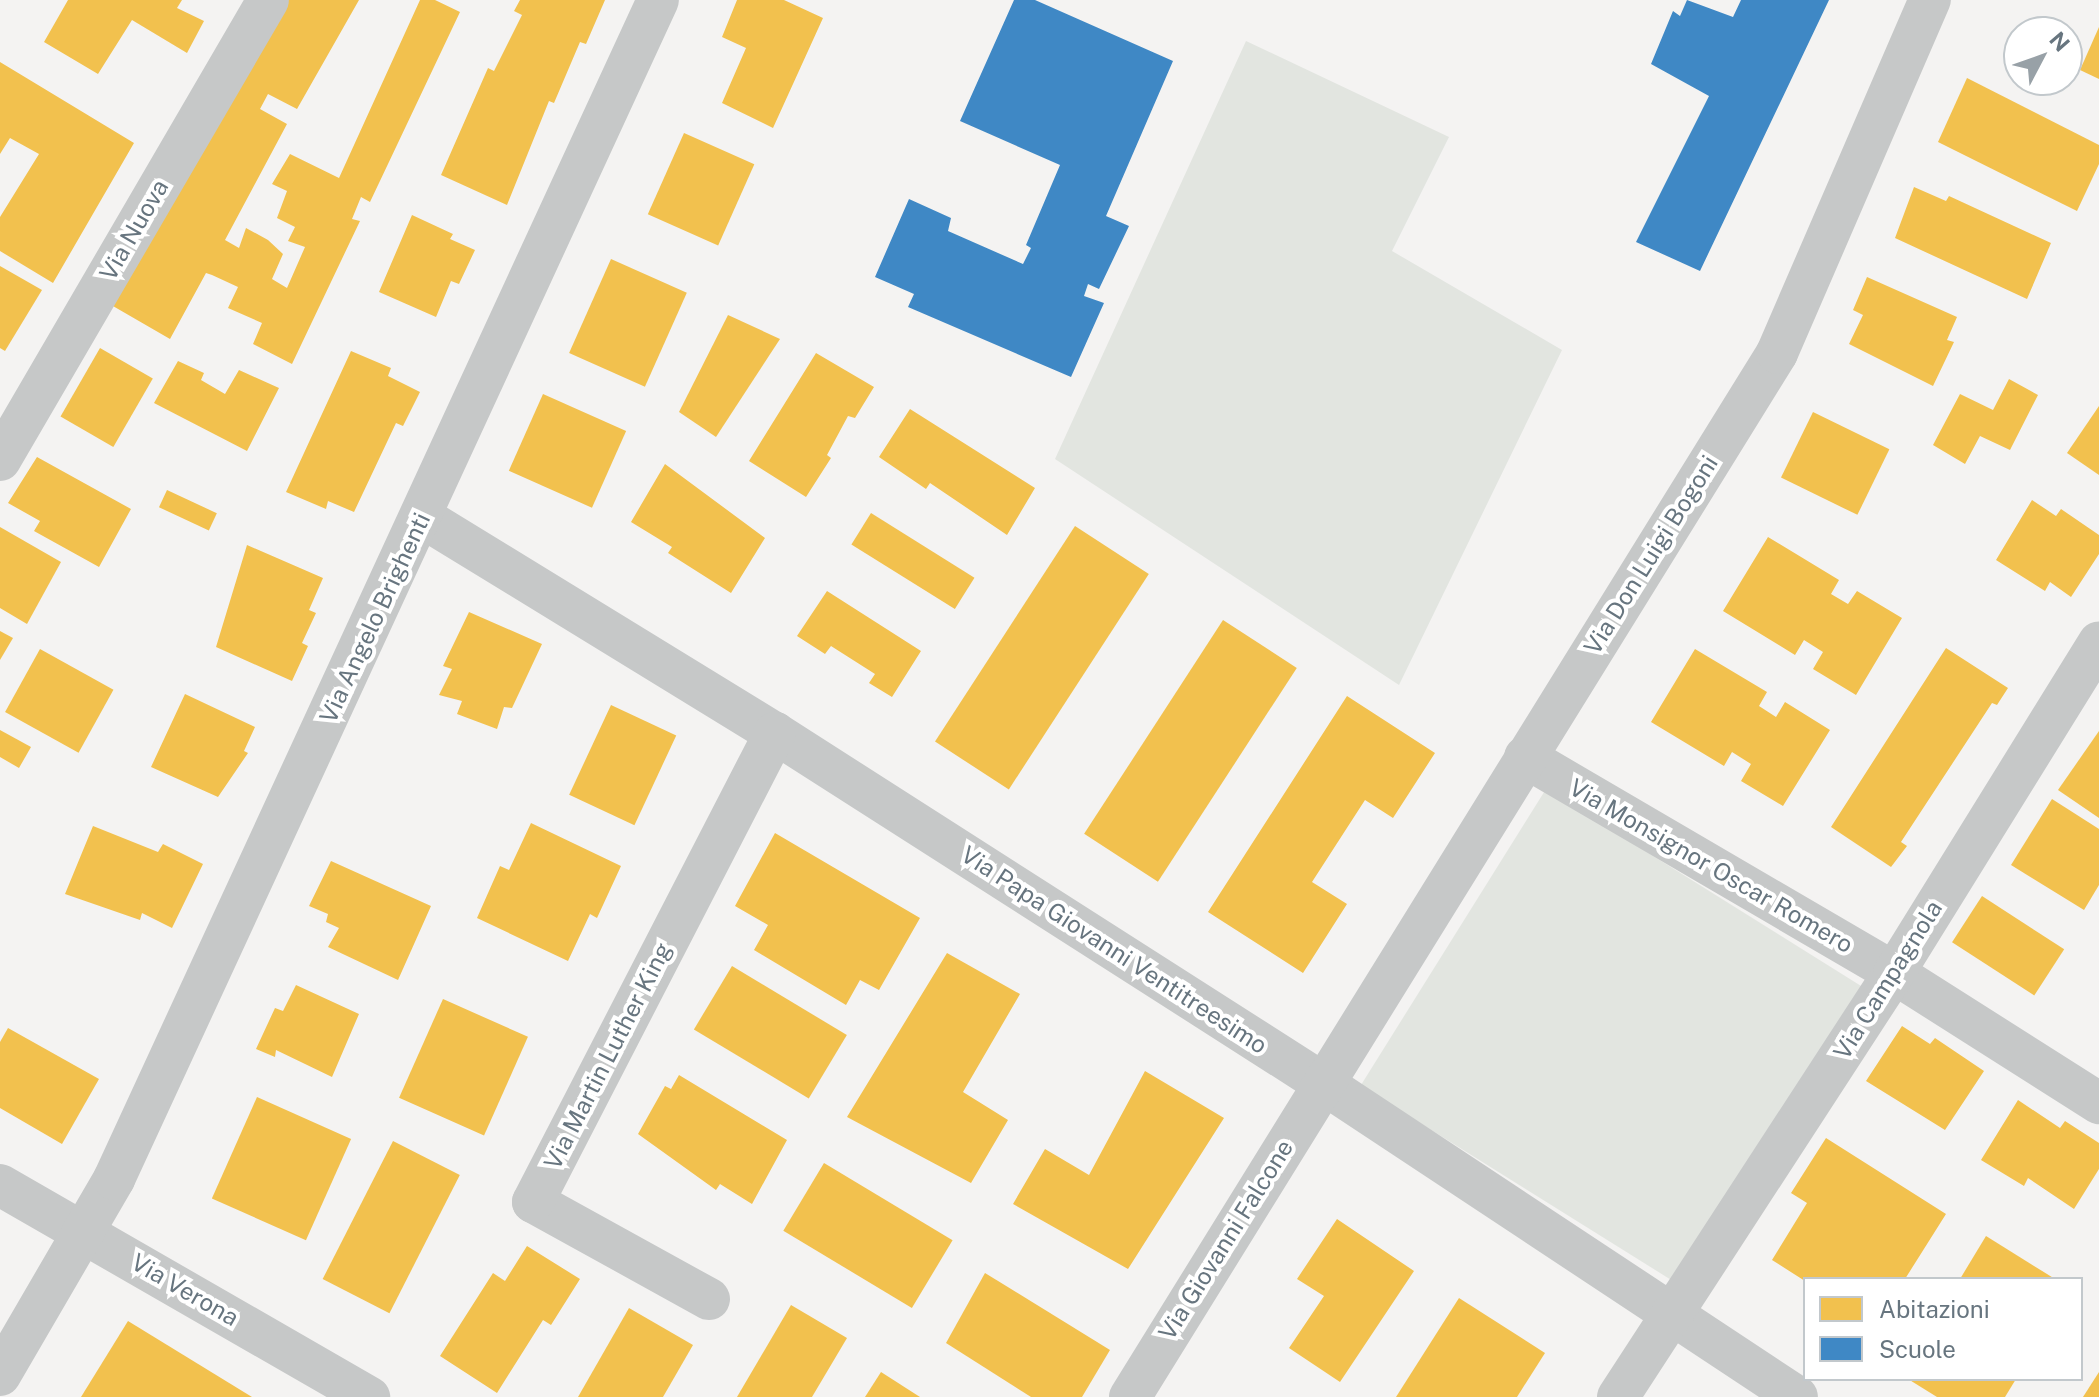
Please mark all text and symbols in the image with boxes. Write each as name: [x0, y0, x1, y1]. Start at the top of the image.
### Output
north arrow: [2003, 16, 2083, 96]
text: N: [2044, 27, 2075, 57]
street label: Via Nuova: [94, 174, 174, 286]
street label: Via Don Luigi Bogoni: [1578, 450, 1724, 660]
street label: Via Angelo Brighenti: [314, 508, 436, 728]
street label: Via Monsignor Oscar Romero: [1564, 773, 1858, 959]
street label: Via Papa Giovanni Ventitreesimo: [955, 840, 1273, 1060]
street label: Via Campagnola: [1828, 895, 1948, 1065]
street label: Via Martin Luther King: [538, 938, 678, 1174]
street label: Via Giovanni Falcone: [1153, 1135, 1299, 1345]
street label: Via Verona: [126, 1248, 244, 1332]
legend: [1803, 1277, 2083, 1381]
text: Abitazioni: [1879, 1295, 1990, 1323]
text: Scuole: [1879, 1335, 1956, 1363]

